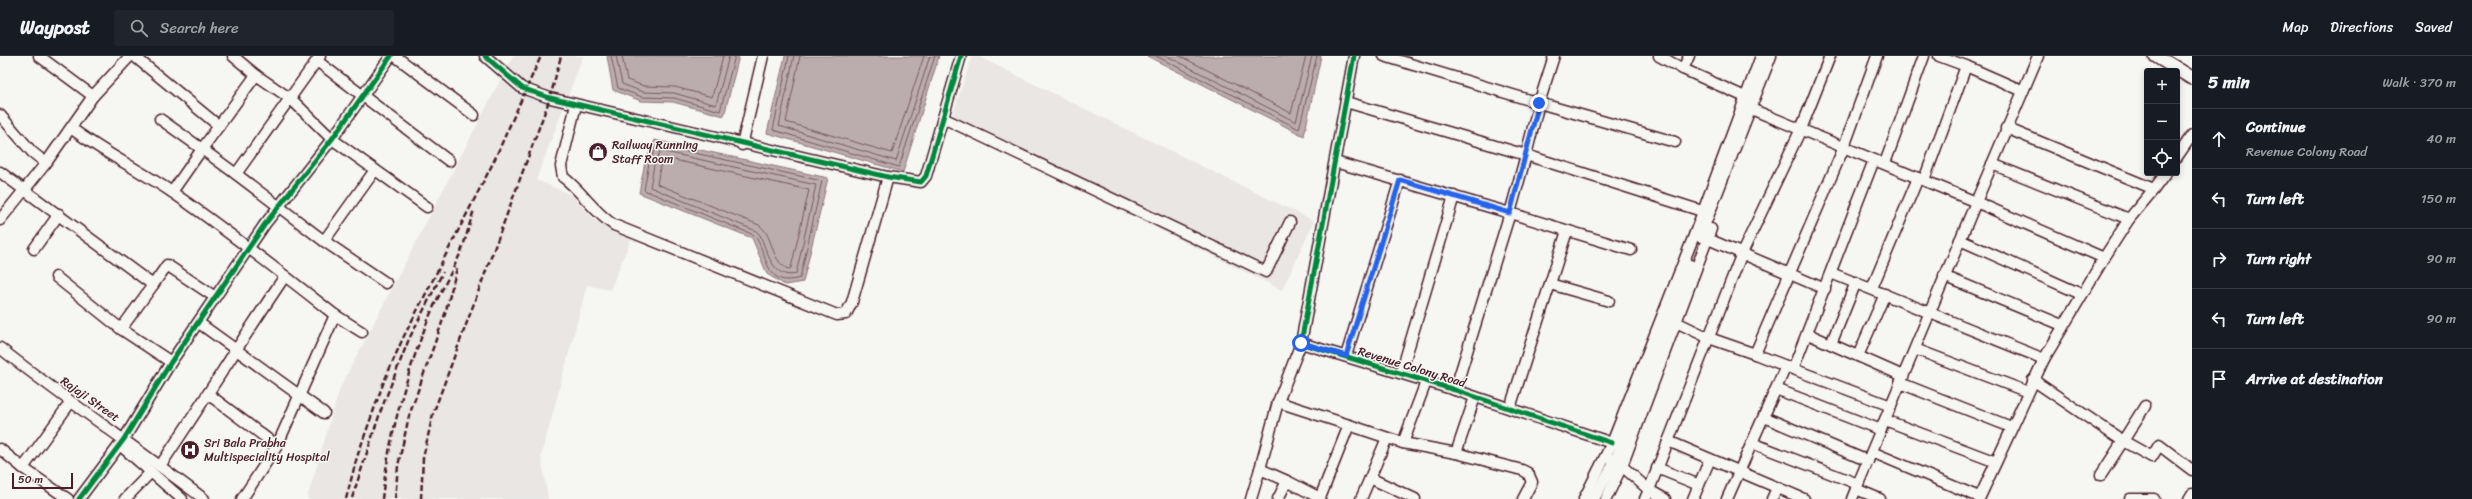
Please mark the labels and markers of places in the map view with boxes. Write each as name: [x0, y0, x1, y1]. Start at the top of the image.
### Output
place label: Railway Running Staff Room: [612, 134, 698, 170]
shop icon: Railway Running Staff Room: [587, 141, 609, 163]
place label: Sri Bala Prabha Multispeciality Hospital: [204, 432, 330, 468]
hospital icon: Sri Bala Prabha Multispeciality Hospital: [179, 439, 201, 461]

